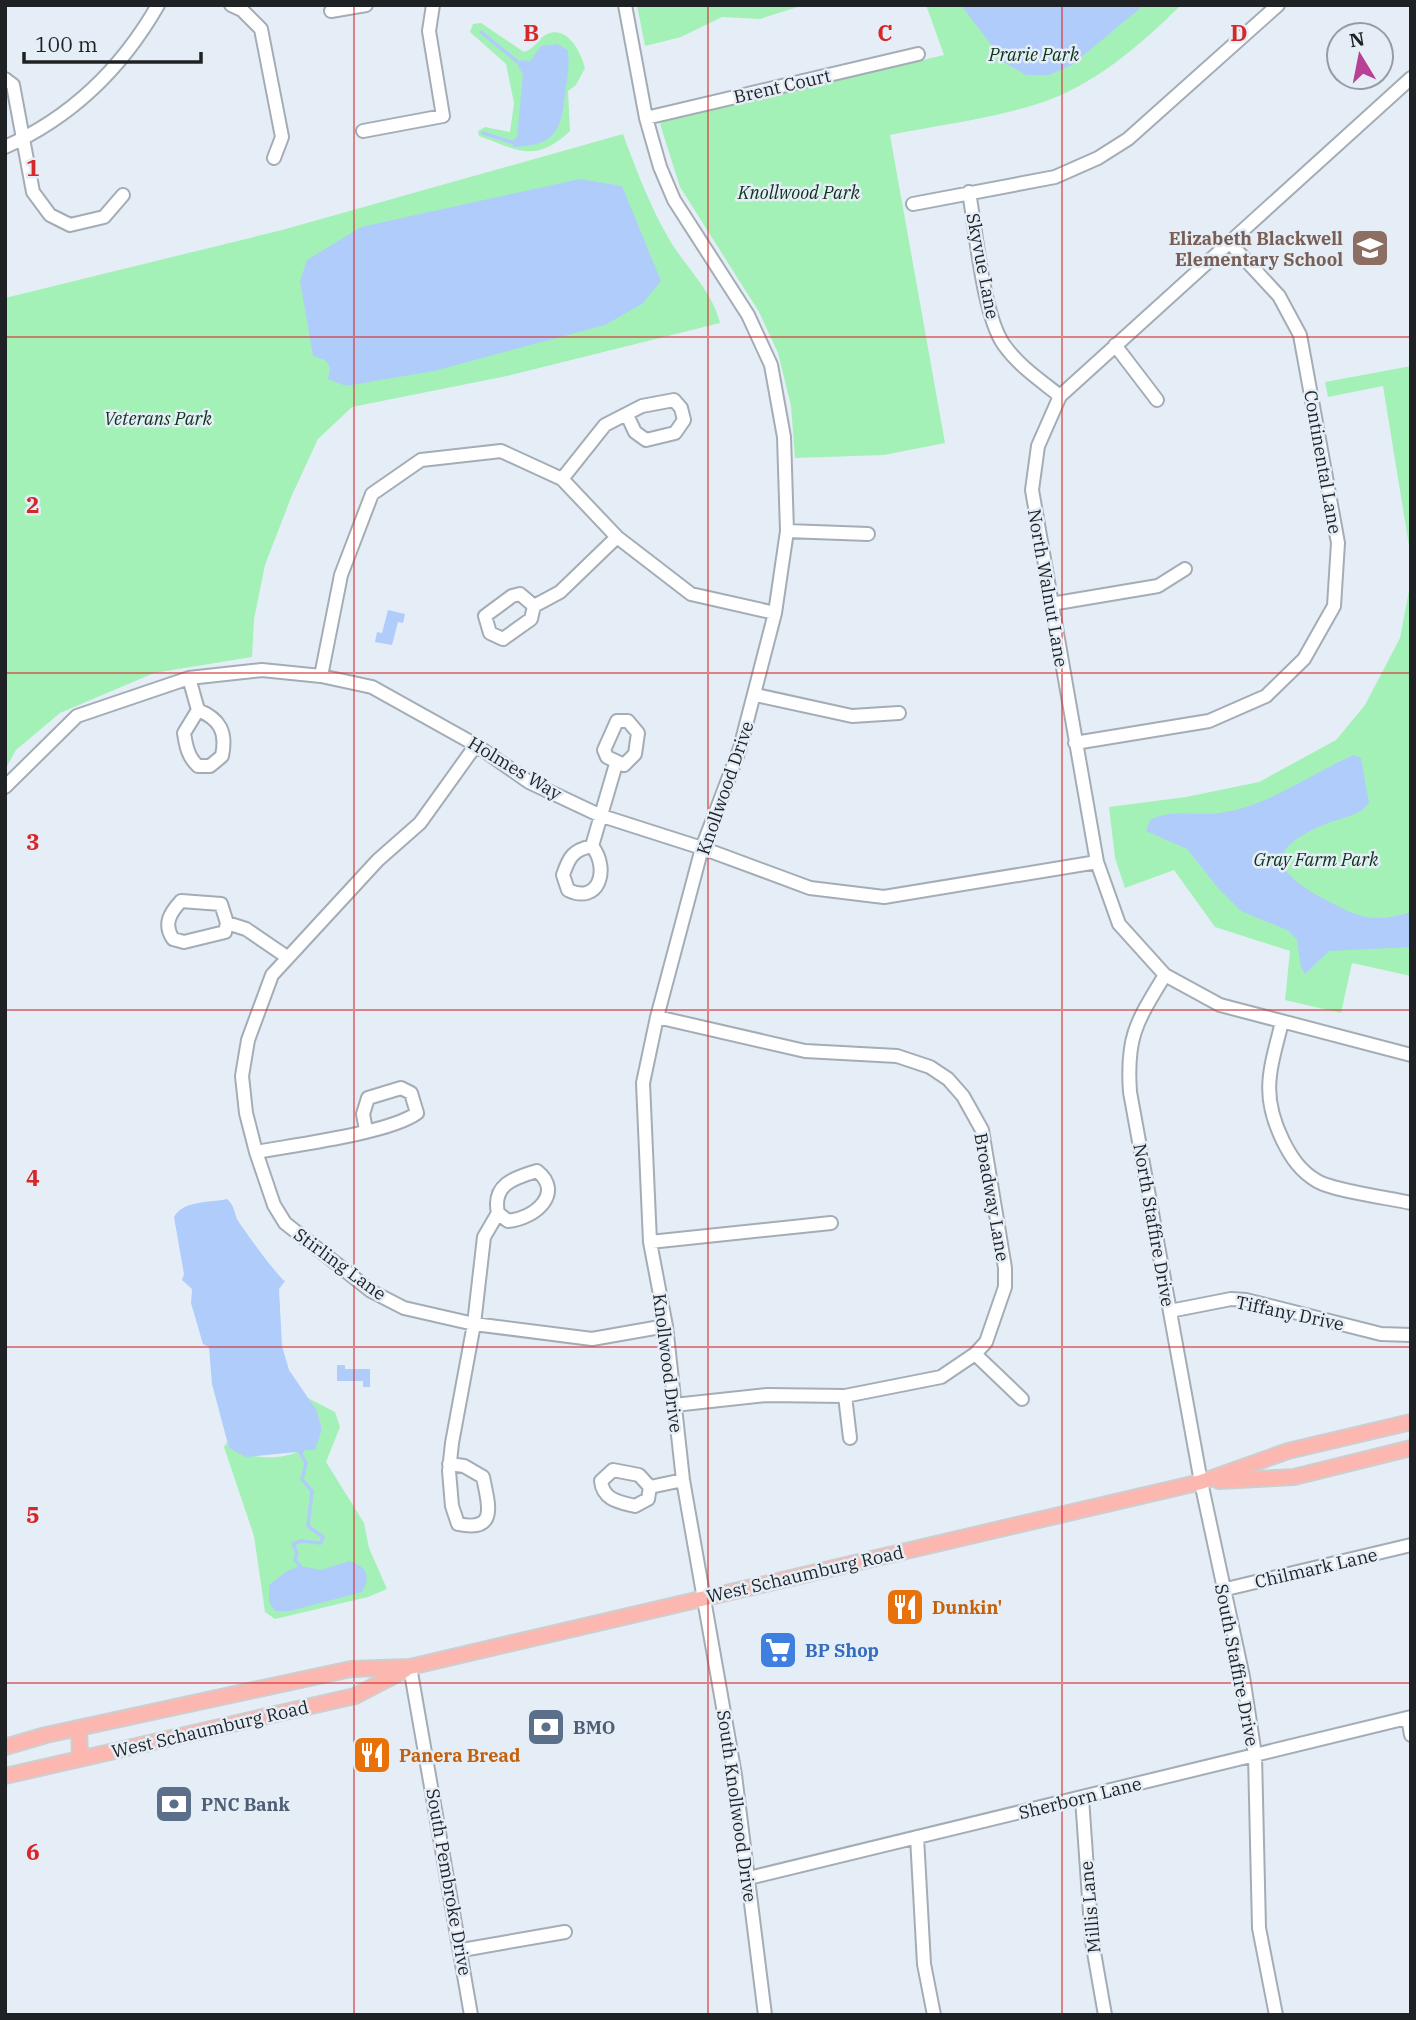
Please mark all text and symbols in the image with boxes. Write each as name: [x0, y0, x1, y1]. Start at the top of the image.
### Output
text: B: [523, 17, 539, 47]
text: C: [877, 17, 893, 47]
text: D: [1230, 17, 1248, 47]
scale bar: [24, 21, 201, 65]
north arrow: [1325, 21, 1395, 91]
text: N: [1348, 26, 1367, 52]
text: 100 m: [35, 30, 98, 58]
park label: Prarie Park: [988, 43, 1080, 66]
street label: Brent Court: [731, 64, 833, 108]
text: 1: [26, 152, 40, 182]
park label: Knollwood Park: [737, 181, 861, 204]
street label: Skyvue Lane: [961, 211, 1005, 321]
place label: Elizabeth Blackwell Elementary School: [1169, 227, 1343, 271]
school or university icon: Elizabeth Blackwell Elementary School: [1349, 227, 1391, 269]
street label: Continental Lane: [1299, 388, 1347, 536]
park label: Veterans Park: [104, 407, 212, 430]
text: 2: [26, 489, 40, 519]
street label: North Walnut Lane: [1023, 507, 1073, 669]
street label: Knollwood Drive: [691, 718, 759, 858]
street label: Holmes Way: [464, 731, 566, 805]
text: 3: [26, 826, 40, 856]
park label: Gray Farm Park: [1253, 848, 1379, 871]
street label: Broadway Lane: [969, 1131, 1015, 1263]
street label: North Staffire Drive: [1128, 1142, 1180, 1308]
text: 4: [26, 1162, 40, 1192]
street label: Stirling Lane: [289, 1223, 391, 1305]
street label: Tiffany Drive: [1234, 1290, 1346, 1336]
street label: Knollwood Drive: [648, 1292, 688, 1434]
text: 5: [26, 1499, 40, 1529]
street label: West Schaumburg Road: [704, 1540, 906, 1608]
street label: Chilmark Lane: [1252, 1543, 1380, 1593]
street label: South Staffire Drive: [1210, 1582, 1264, 1748]
restaurant icon: Dunkin': [884, 1586, 926, 1628]
place label: Dunkin': [932, 1596, 1002, 1619]
supermarket icon: BP Shop: [757, 1629, 799, 1671]
place label: BP Shop: [805, 1639, 879, 1662]
street label: West Schaumburg Road: [109, 1695, 311, 1763]
bank icon: BMO: [525, 1706, 567, 1748]
street label: South Knollwood Drive: [712, 1708, 762, 1904]
place label: BMO: [573, 1716, 615, 1739]
restaurant icon: Panera Bread: [351, 1734, 393, 1776]
place label: Panera Bread: [399, 1744, 520, 1767]
street label: Sherborn Lane: [1016, 1772, 1144, 1824]
bank icon: PNC Bank: [153, 1783, 195, 1825]
street label: South Pembroke Drive: [421, 1787, 477, 1977]
place label: PNC Bank: [201, 1793, 291, 1816]
text: 6: [26, 1836, 40, 1866]
street label: Millis Lane: [1075, 1860, 1105, 1954]

